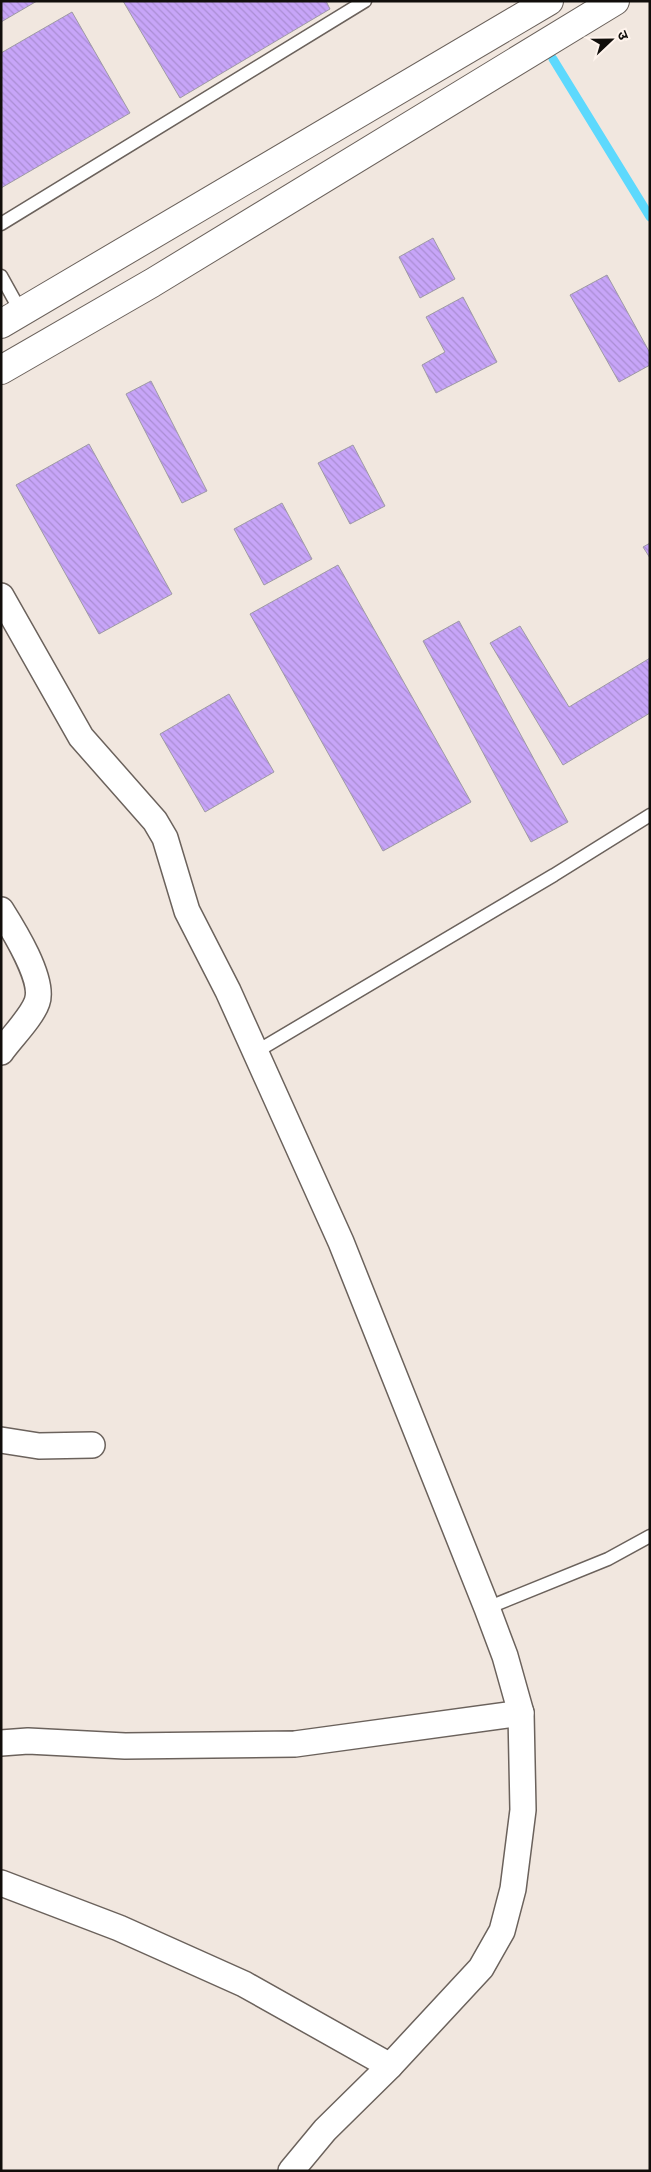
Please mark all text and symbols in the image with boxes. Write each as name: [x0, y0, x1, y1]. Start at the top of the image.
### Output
north arrow: [586, 15, 636, 65]
text: उ: [611, 28, 633, 44]

